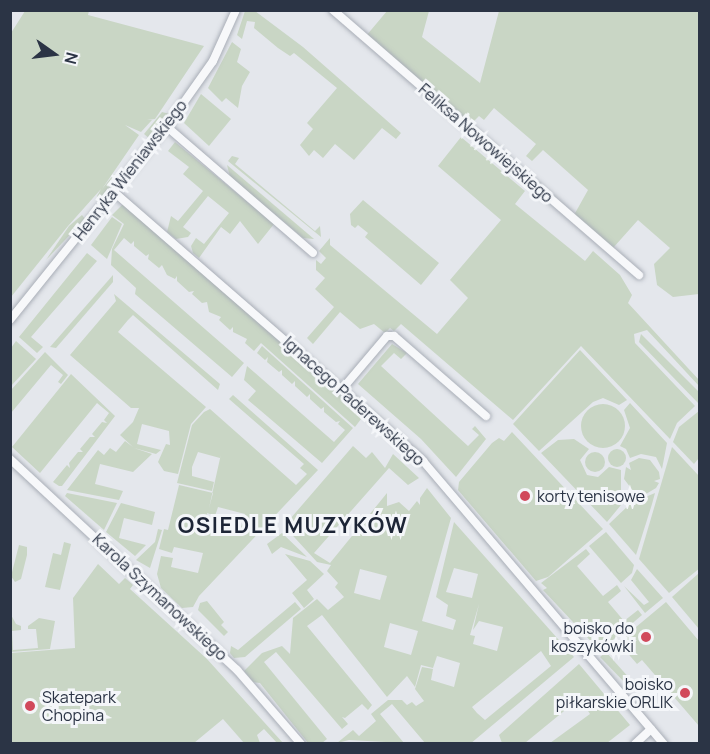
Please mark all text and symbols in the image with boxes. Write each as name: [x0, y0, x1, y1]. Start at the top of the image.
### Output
north arrow: [24, 24, 84, 84]
text: N: [59, 50, 84, 67]
street label: Feliksa Nowowiejskiego: [415, 79, 557, 207]
street label: Henryka Wieniawskiego: [69, 96, 191, 244]
street label: Ignacego Paderewskiego: [279, 332, 429, 470]
place label: korty tenisowe: [537, 486, 645, 506]
marker: korty tenisowe: [518, 489, 532, 503]
district label: OSIEDLE MUZYKÓW: [178, 513, 408, 539]
street label: Karola Szymanowskiego: [89, 530, 231, 664]
place label: boisko do koszykówki: [551, 618, 634, 656]
marker: boisko do koszykówki: [639, 630, 653, 644]
place label: boisko piłkarskie ORLIK: [556, 674, 673, 712]
marker: boisko piłkarskie ORLIK: [678, 686, 692, 700]
place label: Skatepark Chopina: [42, 687, 116, 725]
marker: Skatepark Chopina: [23, 699, 37, 713]

